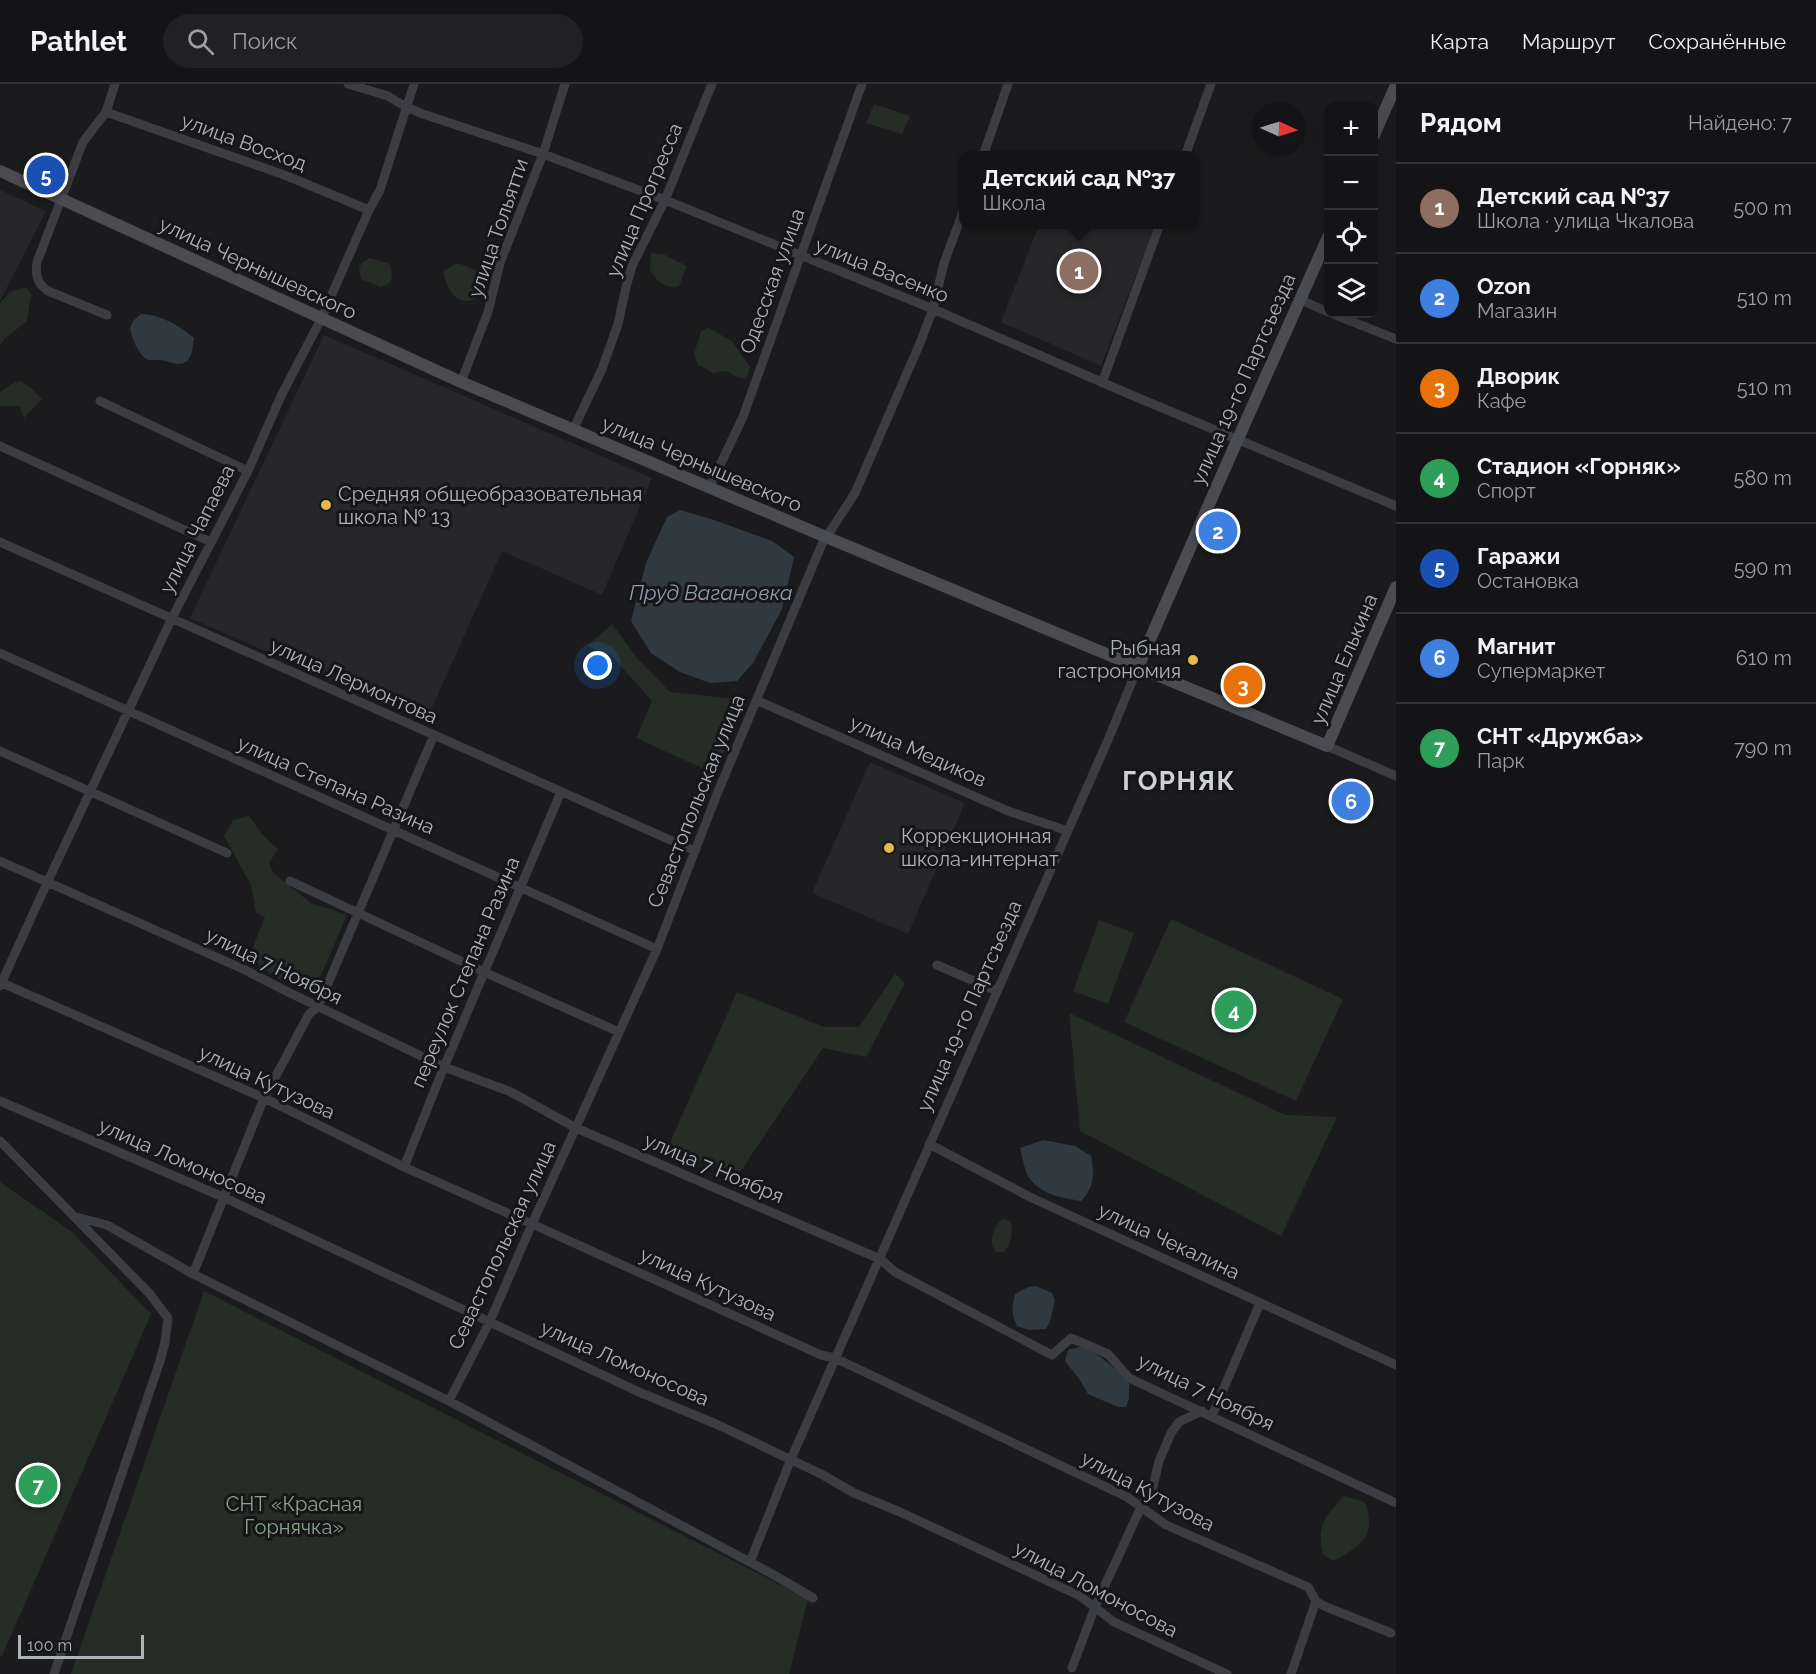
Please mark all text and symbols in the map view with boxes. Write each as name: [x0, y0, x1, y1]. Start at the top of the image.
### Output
search box: [163, 14, 583, 68]
text: Pathlet: [30, 25, 127, 58]
icon: search: [184, 25, 217, 58]
text: Поиск: [232, 28, 298, 54]
text: Карта: [1430, 29, 1489, 54]
text: Маршрут: [1522, 29, 1615, 54]
text: Сохранённые: [1648, 29, 1786, 54]
north arrow: [1252, 102, 1306, 156]
map controls: [1324, 102, 1378, 318]
button: +: [1324, 102, 1378, 156]
street label: улица Восход: [178, 108, 310, 176]
text: Рядом: [1420, 108, 1502, 138]
text: Найдено: 7: [1688, 111, 1792, 135]
street label: улица Прогресса: [601, 119, 687, 281]
popup: [959, 151, 1199, 229]
pin: 5: [26, 152, 66, 197]
street label: улица Тольятти: [463, 155, 533, 301]
button: −: [1324, 156, 1378, 210]
text: Детский сад №37: [983, 165, 1175, 191]
text: Детский сад №37: [1477, 183, 1670, 209]
text: Школа: [983, 191, 1046, 215]
text: 1: [1435, 196, 1444, 220]
text: 500 m: [1733, 196, 1792, 220]
street label: Одесская улица: [735, 205, 809, 357]
text: Школа · улица Чкалова: [1477, 209, 1694, 233]
button: locate: [1324, 210, 1378, 264]
street label: улица Чернышевского: [156, 212, 361, 324]
street label: улица Васенко: [812, 232, 952, 308]
pin: 1: [1060, 248, 1098, 294]
button: layers: [1324, 264, 1378, 318]
street label: улица 19-го Партсъезда: [1186, 270, 1300, 488]
text: Ozon: [1477, 273, 1531, 299]
text: 2: [1434, 286, 1445, 310]
text: 510 m: [1737, 286, 1792, 310]
text: Магазин: [1477, 299, 1557, 323]
text: Дворик: [1477, 363, 1560, 389]
text: 3: [1434, 376, 1445, 400]
text: 510 m: [1737, 376, 1792, 400]
text: Кафе: [1477, 389, 1526, 413]
street label: улица Чернышевского: [598, 411, 806, 517]
text: Стадион «Горняк»: [1477, 453, 1681, 479]
street label: улица Чапаева: [154, 461, 240, 597]
text: 4: [1434, 466, 1445, 490]
text: 580 m: [1734, 466, 1792, 490]
text: Спорт: [1477, 479, 1536, 503]
place label: Средняя общеобразовательная школа № 13: [338, 482, 642, 529]
marker: Средняя общеобразовательная школа № 13: [319, 498, 333, 512]
pin: 2: [1198, 508, 1238, 554]
text: Гаражи: [1477, 543, 1560, 569]
text: 5: [1434, 556, 1445, 580]
text: 590 m: [1734, 556, 1792, 580]
text: Остановка: [1477, 569, 1579, 593]
water label: Пруд Вагановка: [629, 580, 793, 605]
street label: улица Елькина: [1306, 590, 1382, 728]
street label: улица Лермонтова: [266, 633, 442, 729]
text: Магнит: [1477, 633, 1556, 659]
place label: Рыбная гастрономия: [1057, 636, 1181, 683]
text: 6: [1433, 646, 1446, 670]
text: 610 m: [1736, 646, 1792, 670]
your location: [583, 651, 612, 680]
marker: Рыбная гастрономия: [1186, 653, 1200, 667]
text: Супермаркет: [1477, 659, 1605, 683]
pin: 3: [1224, 662, 1262, 708]
street label: Севастопольская улица: [642, 691, 750, 911]
street label: улица Медиков: [846, 710, 990, 792]
text: СНТ «Дружба»: [1477, 723, 1643, 749]
street label: улица Степана Разина: [234, 731, 438, 839]
text: 7: [1434, 736, 1445, 760]
text: 790 m: [1734, 736, 1792, 760]
text: Парк: [1477, 749, 1525, 773]
district label: ГОРНЯК: [1122, 766, 1236, 796]
pin: 6: [1332, 778, 1370, 824]
place label: Коррекционная школа-интернат: [901, 824, 1059, 871]
marker: Коррекционная школа-интернат: [882, 841, 896, 855]
street label: переулок Степана Разина: [405, 853, 525, 1091]
street label: улица 19-го Партсъезда: [912, 897, 1026, 1115]
street label: улица 7 Ноября: [202, 923, 346, 1009]
pin: 4: [1214, 988, 1254, 1032]
street label: улица Кутузова: [195, 1040, 339, 1124]
street label: улица Ломоносова: [95, 1113, 271, 1209]
street label: улица 7 Ноября: [641, 1128, 787, 1208]
street label: Севастопольская улица: [443, 1137, 561, 1353]
street label: улица Чекалина: [1094, 1198, 1244, 1284]
street label: улица Кутузова: [636, 1242, 780, 1326]
street label: улица Ломоносова: [537, 1315, 713, 1411]
street label: улица 7 Ноября: [1134, 1349, 1278, 1435]
street label: улица Кутузова: [1077, 1446, 1219, 1536]
pin: 7: [18, 1462, 57, 1508]
park label: СНТ «Красная Горнячка»: [226, 1492, 362, 1539]
street label: улица Ломоносова: [1010, 1536, 1182, 1642]
scale bar: [18, 1632, 144, 1660]
text: 100 m: [27, 1636, 72, 1655]

